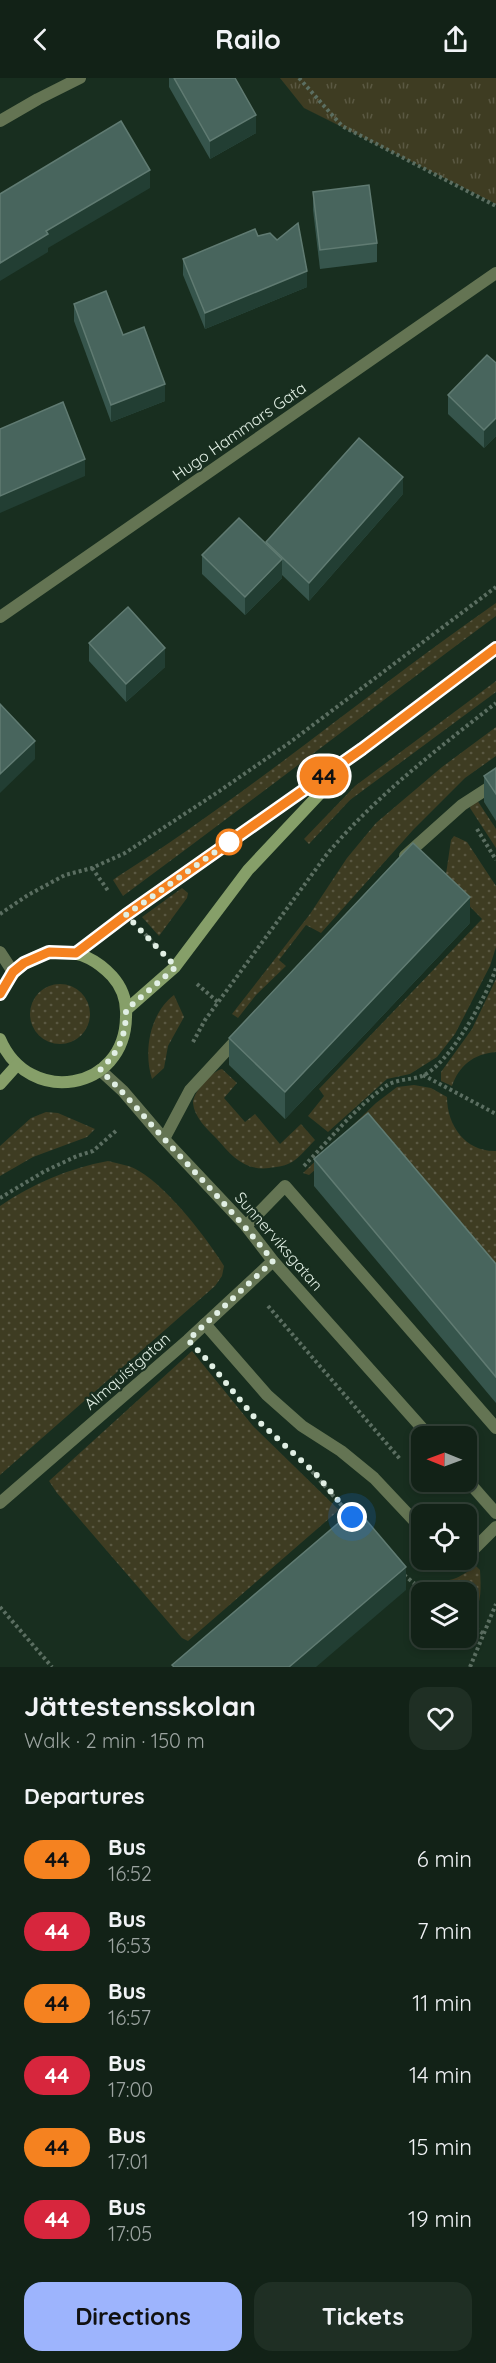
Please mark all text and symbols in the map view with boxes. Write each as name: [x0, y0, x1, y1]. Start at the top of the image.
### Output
text: Railo: [215, 22, 281, 56]
icon: back: [24, 23, 57, 56]
icon: share: [439, 23, 472, 56]
street label: Hugo Hammars Gata: [168, 377, 310, 485]
line badge: 44: [297, 756, 351, 796]
text: 44: [312, 763, 336, 789]
unlabelled marker: [216, 829, 242, 855]
street label: Sunnerviksgatan: [231, 1187, 327, 1295]
street label: Almquistgatan: [80, 1328, 174, 1414]
north arrow: [411, 1426, 477, 1492]
map controls: [411, 1426, 477, 1648]
your location: [337, 1502, 367, 1532]
button: locate: [411, 1504, 477, 1570]
button: layers: [411, 1582, 477, 1648]
button: heart: [409, 1687, 472, 1750]
text: Jättestensskolan: [24, 1688, 256, 1723]
text: Walk · 2 min · 150 m: [24, 1728, 205, 1753]
text: Departures: [24, 1782, 145, 1810]
text: Bus: [108, 1833, 146, 1861]
text: 6 min: [417, 1845, 472, 1873]
text: 44: [45, 1846, 69, 1872]
text: 16:52: [108, 1861, 152, 1886]
text: Bus: [108, 1905, 146, 1933]
text: 7 min: [417, 1917, 472, 1945]
text: 44: [45, 1918, 69, 1944]
text: 16:53: [108, 1933, 151, 1958]
text: Bus: [108, 1977, 146, 2005]
text: 11 min: [412, 1989, 472, 2017]
text: 44: [45, 1990, 69, 2016]
text: 16:57: [108, 2005, 151, 2030]
text: Bus: [108, 2049, 146, 2077]
text: 14 min: [409, 2061, 472, 2089]
text: 44: [45, 2062, 69, 2088]
text: 17:00: [108, 2077, 153, 2102]
text: Bus: [108, 2121, 146, 2149]
text: 15 min: [408, 2133, 472, 2161]
text: 44: [45, 2134, 69, 2160]
text: 17:01: [108, 2149, 149, 2174]
text: Bus: [108, 2193, 146, 2221]
text: 19 min: [408, 2205, 472, 2233]
text: 44: [45, 2206, 69, 2232]
text: 17:05: [108, 2221, 152, 2246]
button: Directions: [24, 2282, 242, 2351]
button: Tickets: [254, 2282, 472, 2351]

